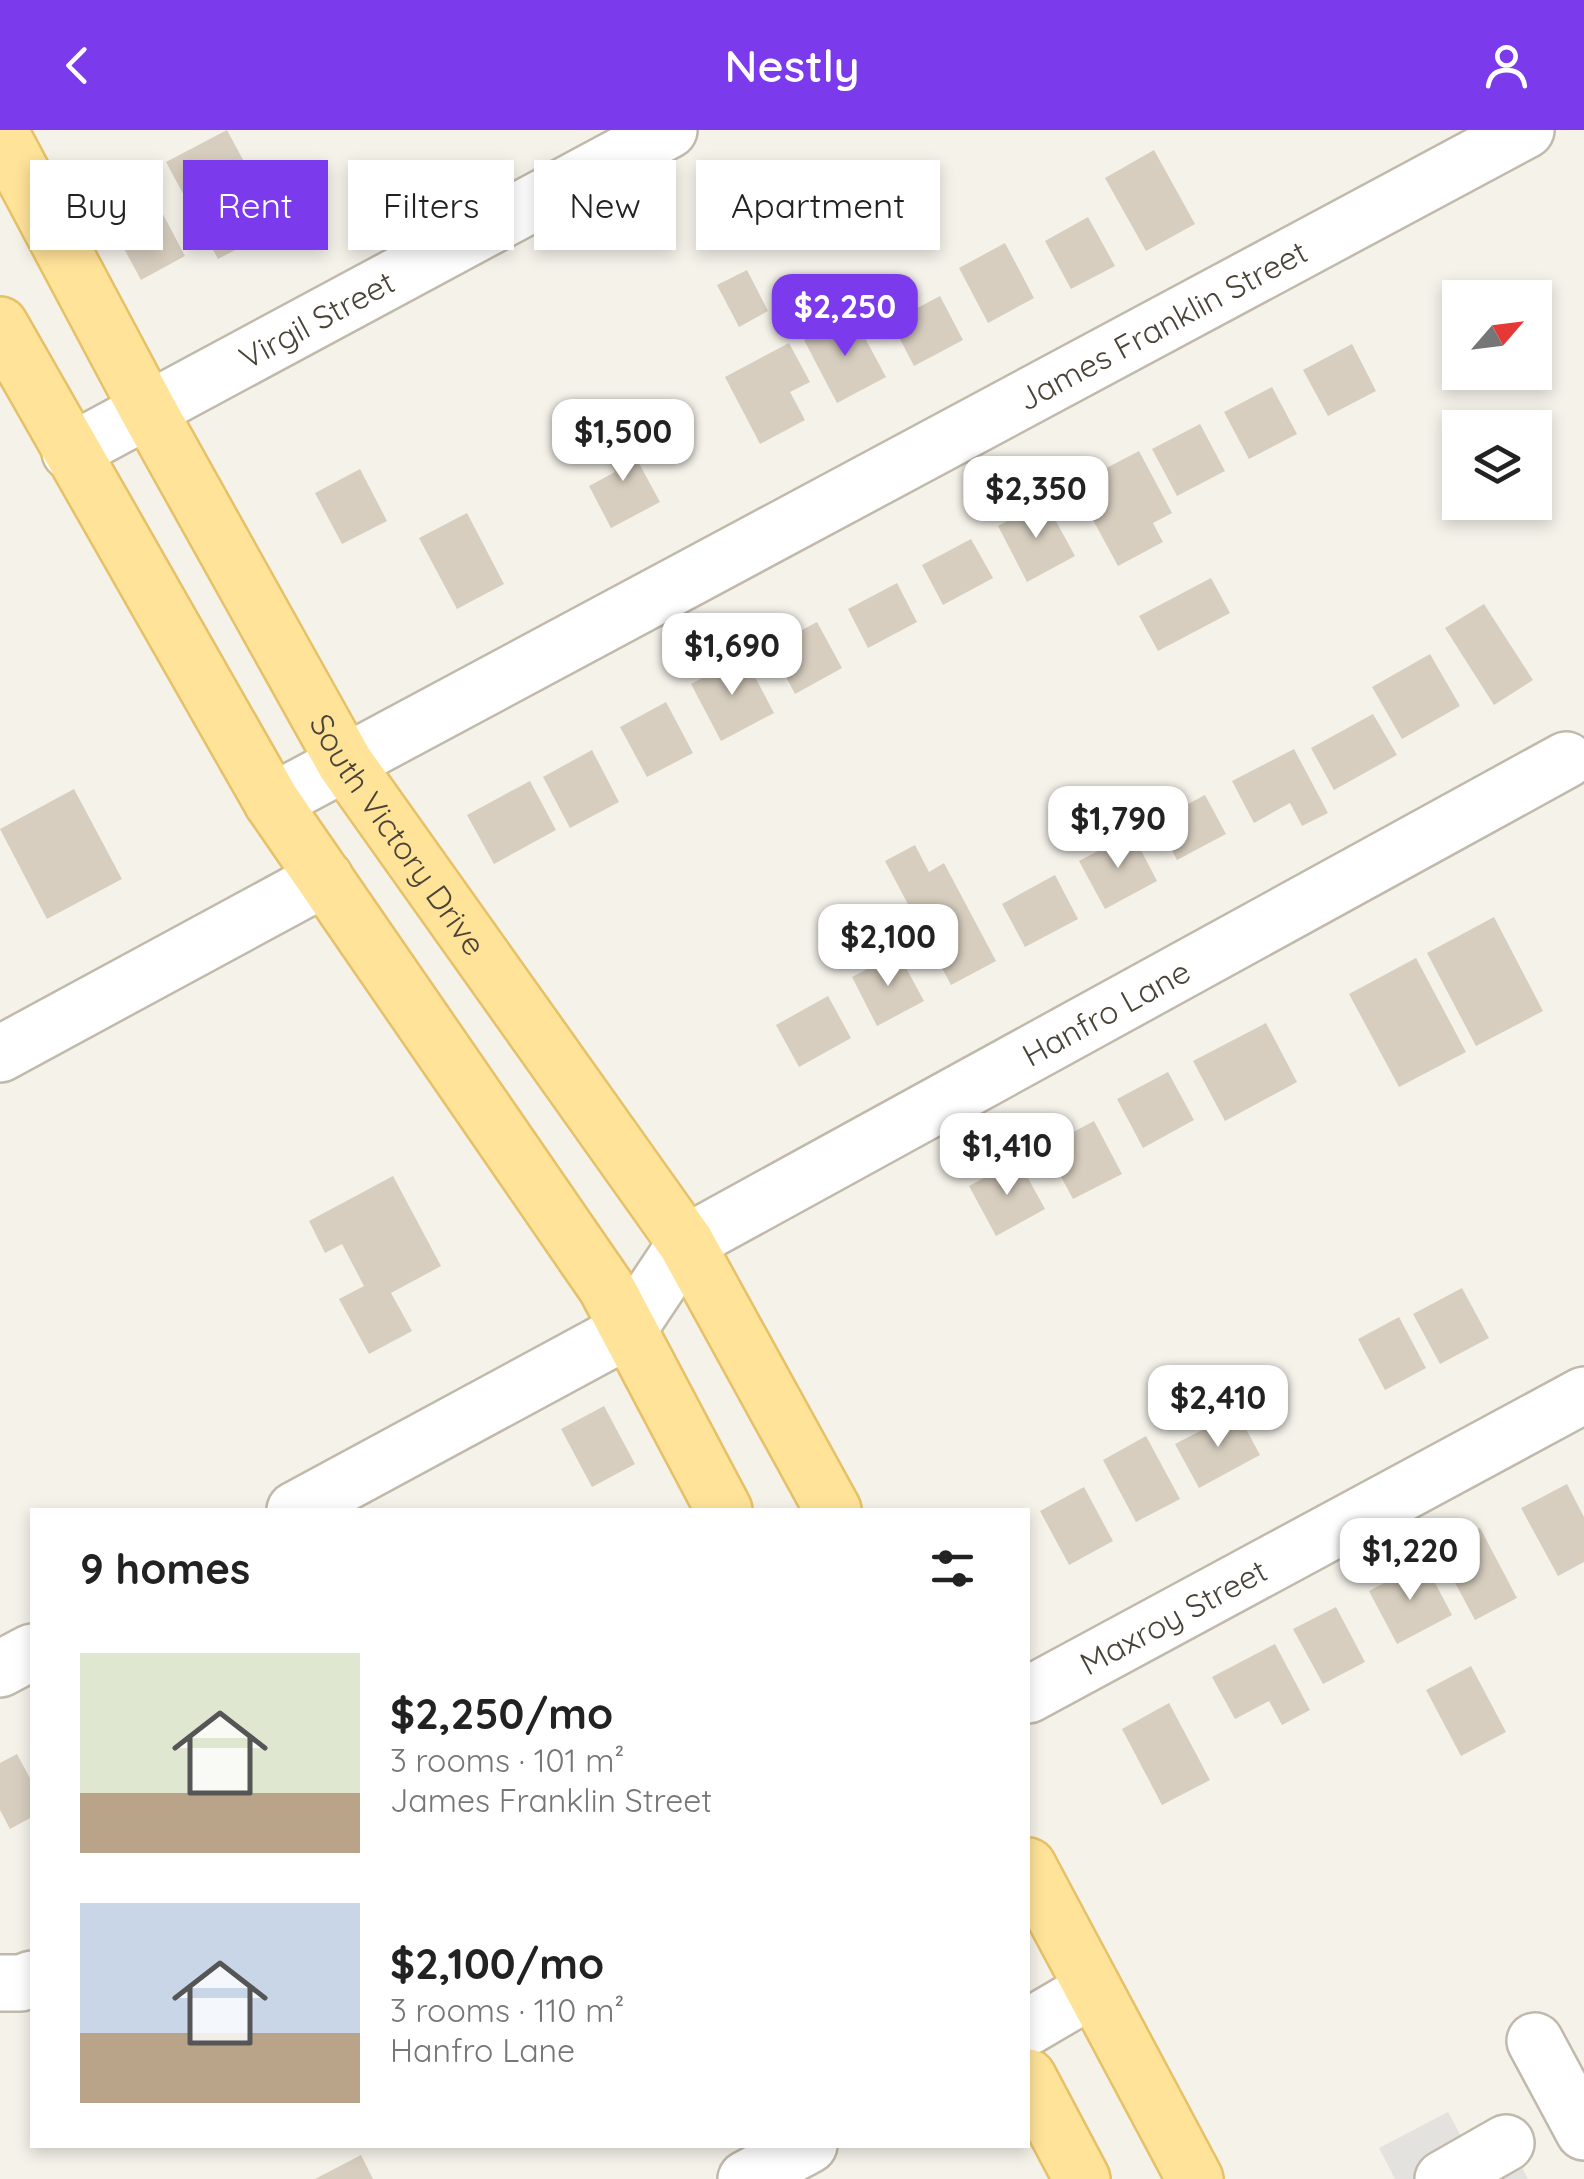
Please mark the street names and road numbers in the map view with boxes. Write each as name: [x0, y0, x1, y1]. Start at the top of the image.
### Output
street label: James Franklin Street: [1011, 231, 1314, 419]
street label: Virgil Street: [232, 261, 401, 377]
street label: South Victory Drive: [302, 707, 495, 963]
street label: Hanfro Lane: [1015, 950, 1197, 1075]
street label: Maxroy Street: [1073, 1550, 1274, 1683]

